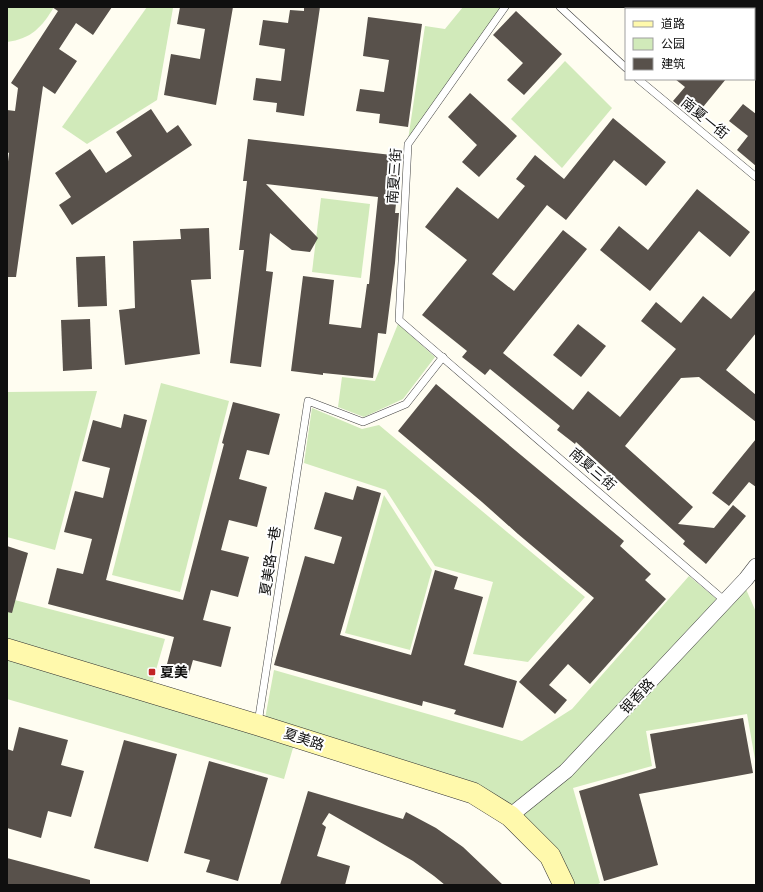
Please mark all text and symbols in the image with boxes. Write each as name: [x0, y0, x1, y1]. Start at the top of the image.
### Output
legend: [625, 8, 755, 80]
text: 道路: [661, 17, 685, 31]
text: 公园: [661, 37, 685, 51]
text: 建筑: [661, 57, 685, 71]
street label: 南夏一街: [678, 94, 732, 142]
street label: 南夏三街: [384, 148, 404, 204]
street label: 南夏三街: [567, 445, 619, 493]
street label: 夏美路一巷: [257, 525, 283, 597]
place label: 夏美: [160, 664, 188, 680]
marker: 夏美: [147, 667, 157, 677]
street label: 银香路: [617, 675, 657, 717]
street label: 夏美路: [282, 725, 326, 753]

